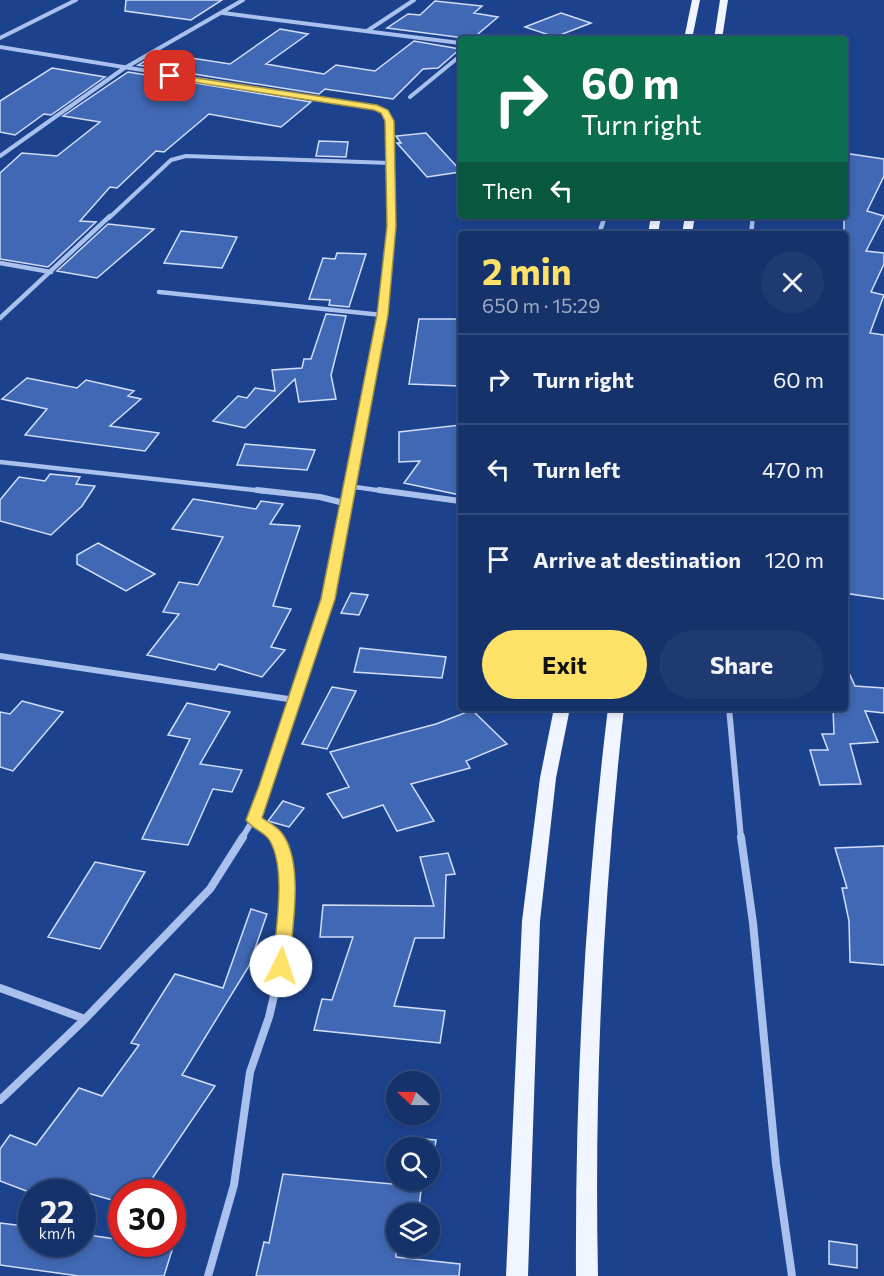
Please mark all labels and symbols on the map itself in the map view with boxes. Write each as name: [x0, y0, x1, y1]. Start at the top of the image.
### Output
pin: [144, 50, 195, 101]
position arrow: [249, 934, 313, 998]
north arrow: [386, 1071, 440, 1125]
speed limit sign: 30: [108, 1179, 186, 1257]

